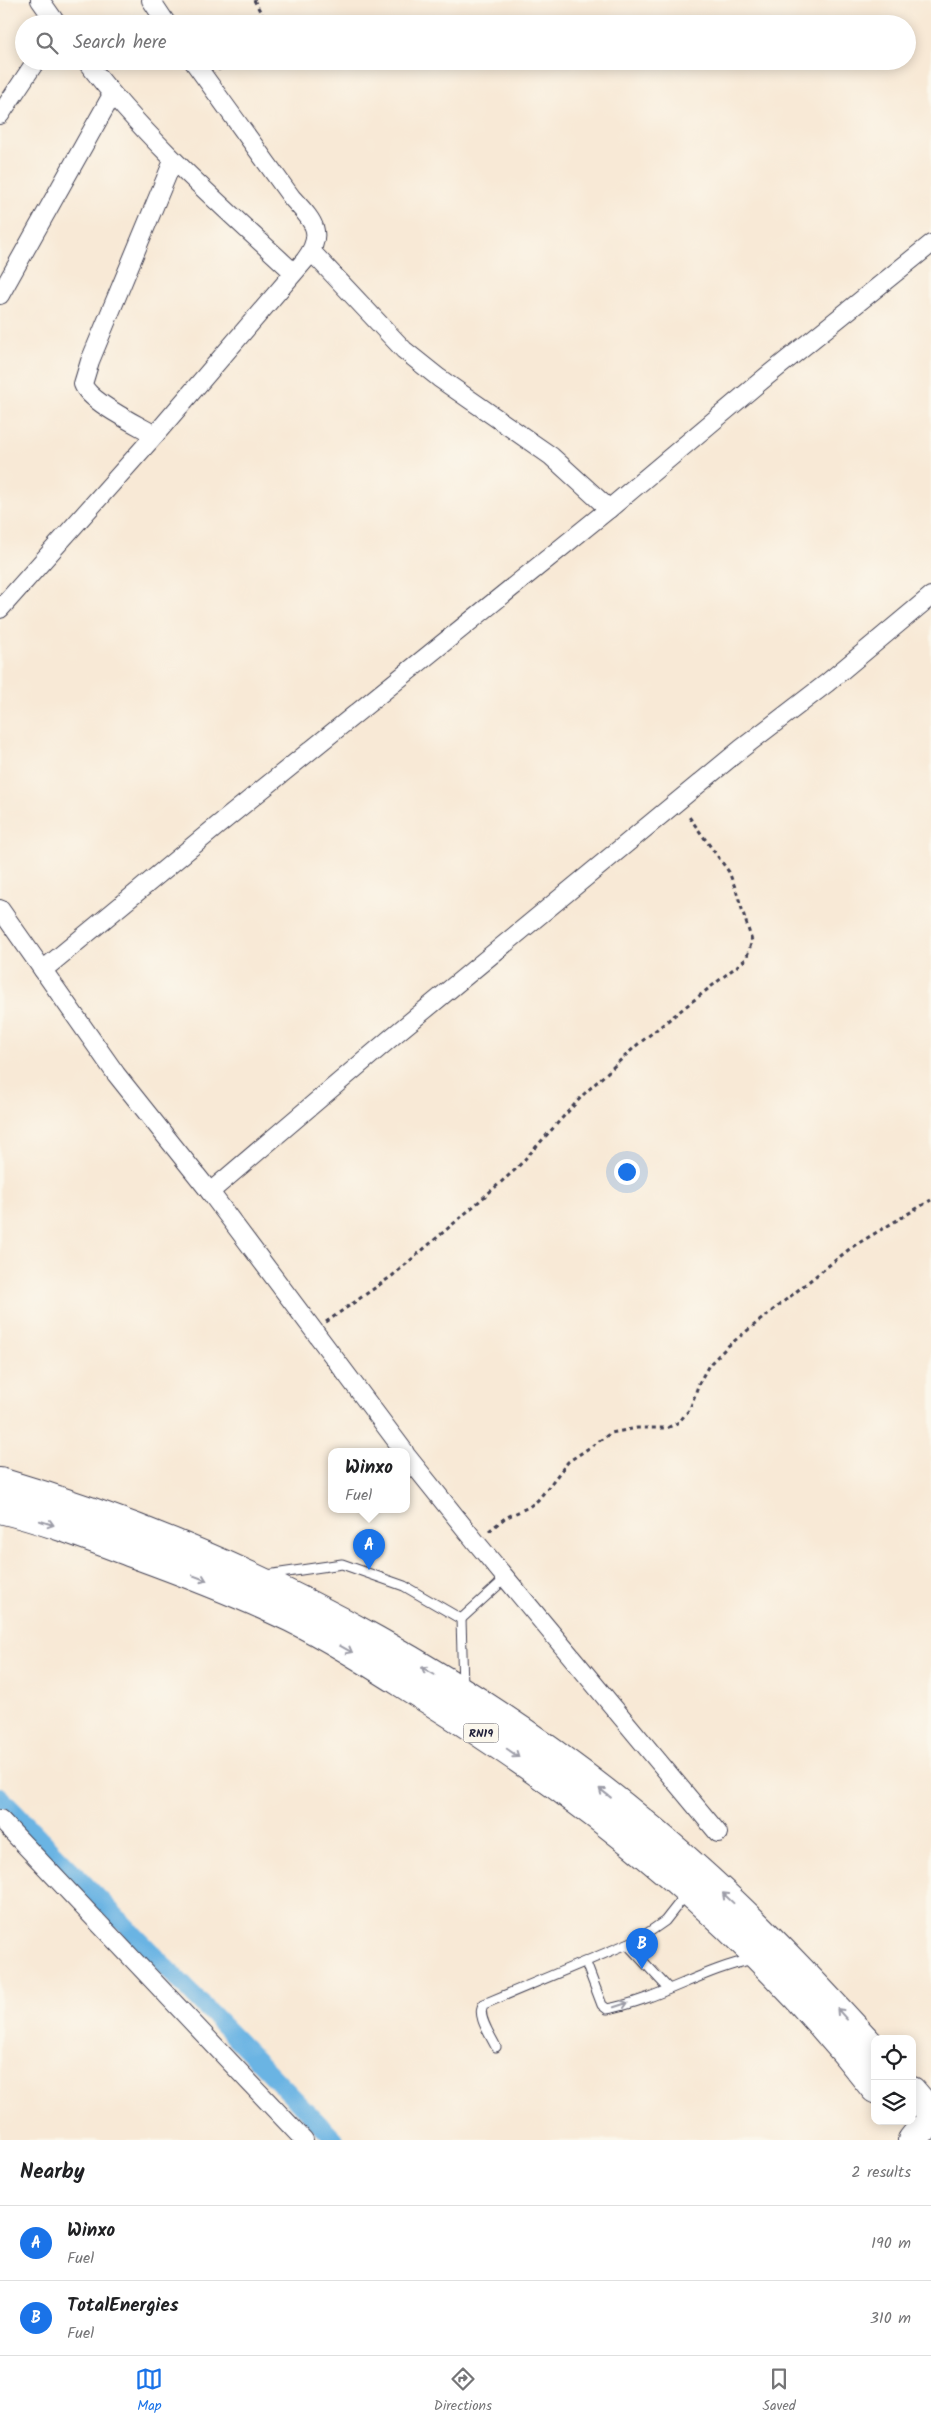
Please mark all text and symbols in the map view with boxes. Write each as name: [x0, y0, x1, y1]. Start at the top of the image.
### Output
search box: [15, 15, 916, 70]
text: Search here: [73, 28, 167, 58]
icon: search: [33, 29, 61, 57]
your location: [614, 1159, 640, 1185]
popup: [328, 1448, 410, 1513]
text: Winxo: [345, 1453, 393, 1483]
text: Fuel: [345, 1483, 372, 1508]
one-way arrow: [38, 1519, 54, 1528]
pin: A: [353, 1529, 385, 1570]
one-way arrow: [191, 1574, 207, 1583]
one-way arrow: [338, 1644, 352, 1654]
one-way arrow: [421, 1665, 435, 1675]
road number: RN19: [464, 1724, 498, 1742]
one-way arrow: [506, 1748, 520, 1758]
one-way arrow: [599, 1787, 612, 1798]
one-way arrow: [722, 1892, 735, 1904]
pin: B: [626, 1928, 658, 1969]
one-way arrow: [613, 1999, 629, 2009]
one-way arrow: [836, 2008, 848, 2021]
map controls: [871, 2035, 916, 2125]
button: locate: [871, 2035, 916, 2080]
button: layers: [871, 2080, 916, 2125]
text: Nearby: [20, 2156, 85, 2189]
text: 2 results: [851, 2160, 911, 2185]
text: Winxo: [67, 2216, 115, 2246]
text: A: [31, 2231, 41, 2256]
text: 190 m: [871, 2231, 911, 2256]
text: Fuel: [67, 2246, 94, 2271]
text: TotalEnergies: [67, 2291, 179, 2321]
text: B: [31, 2306, 41, 2331]
text: 310 m: [870, 2306, 911, 2331]
text: Fuel: [67, 2321, 94, 2346]
tab: Map: [135, 2365, 163, 2417]
tab: Directions: [434, 2365, 492, 2417]
tab: Saved: [762, 2365, 796, 2417]

